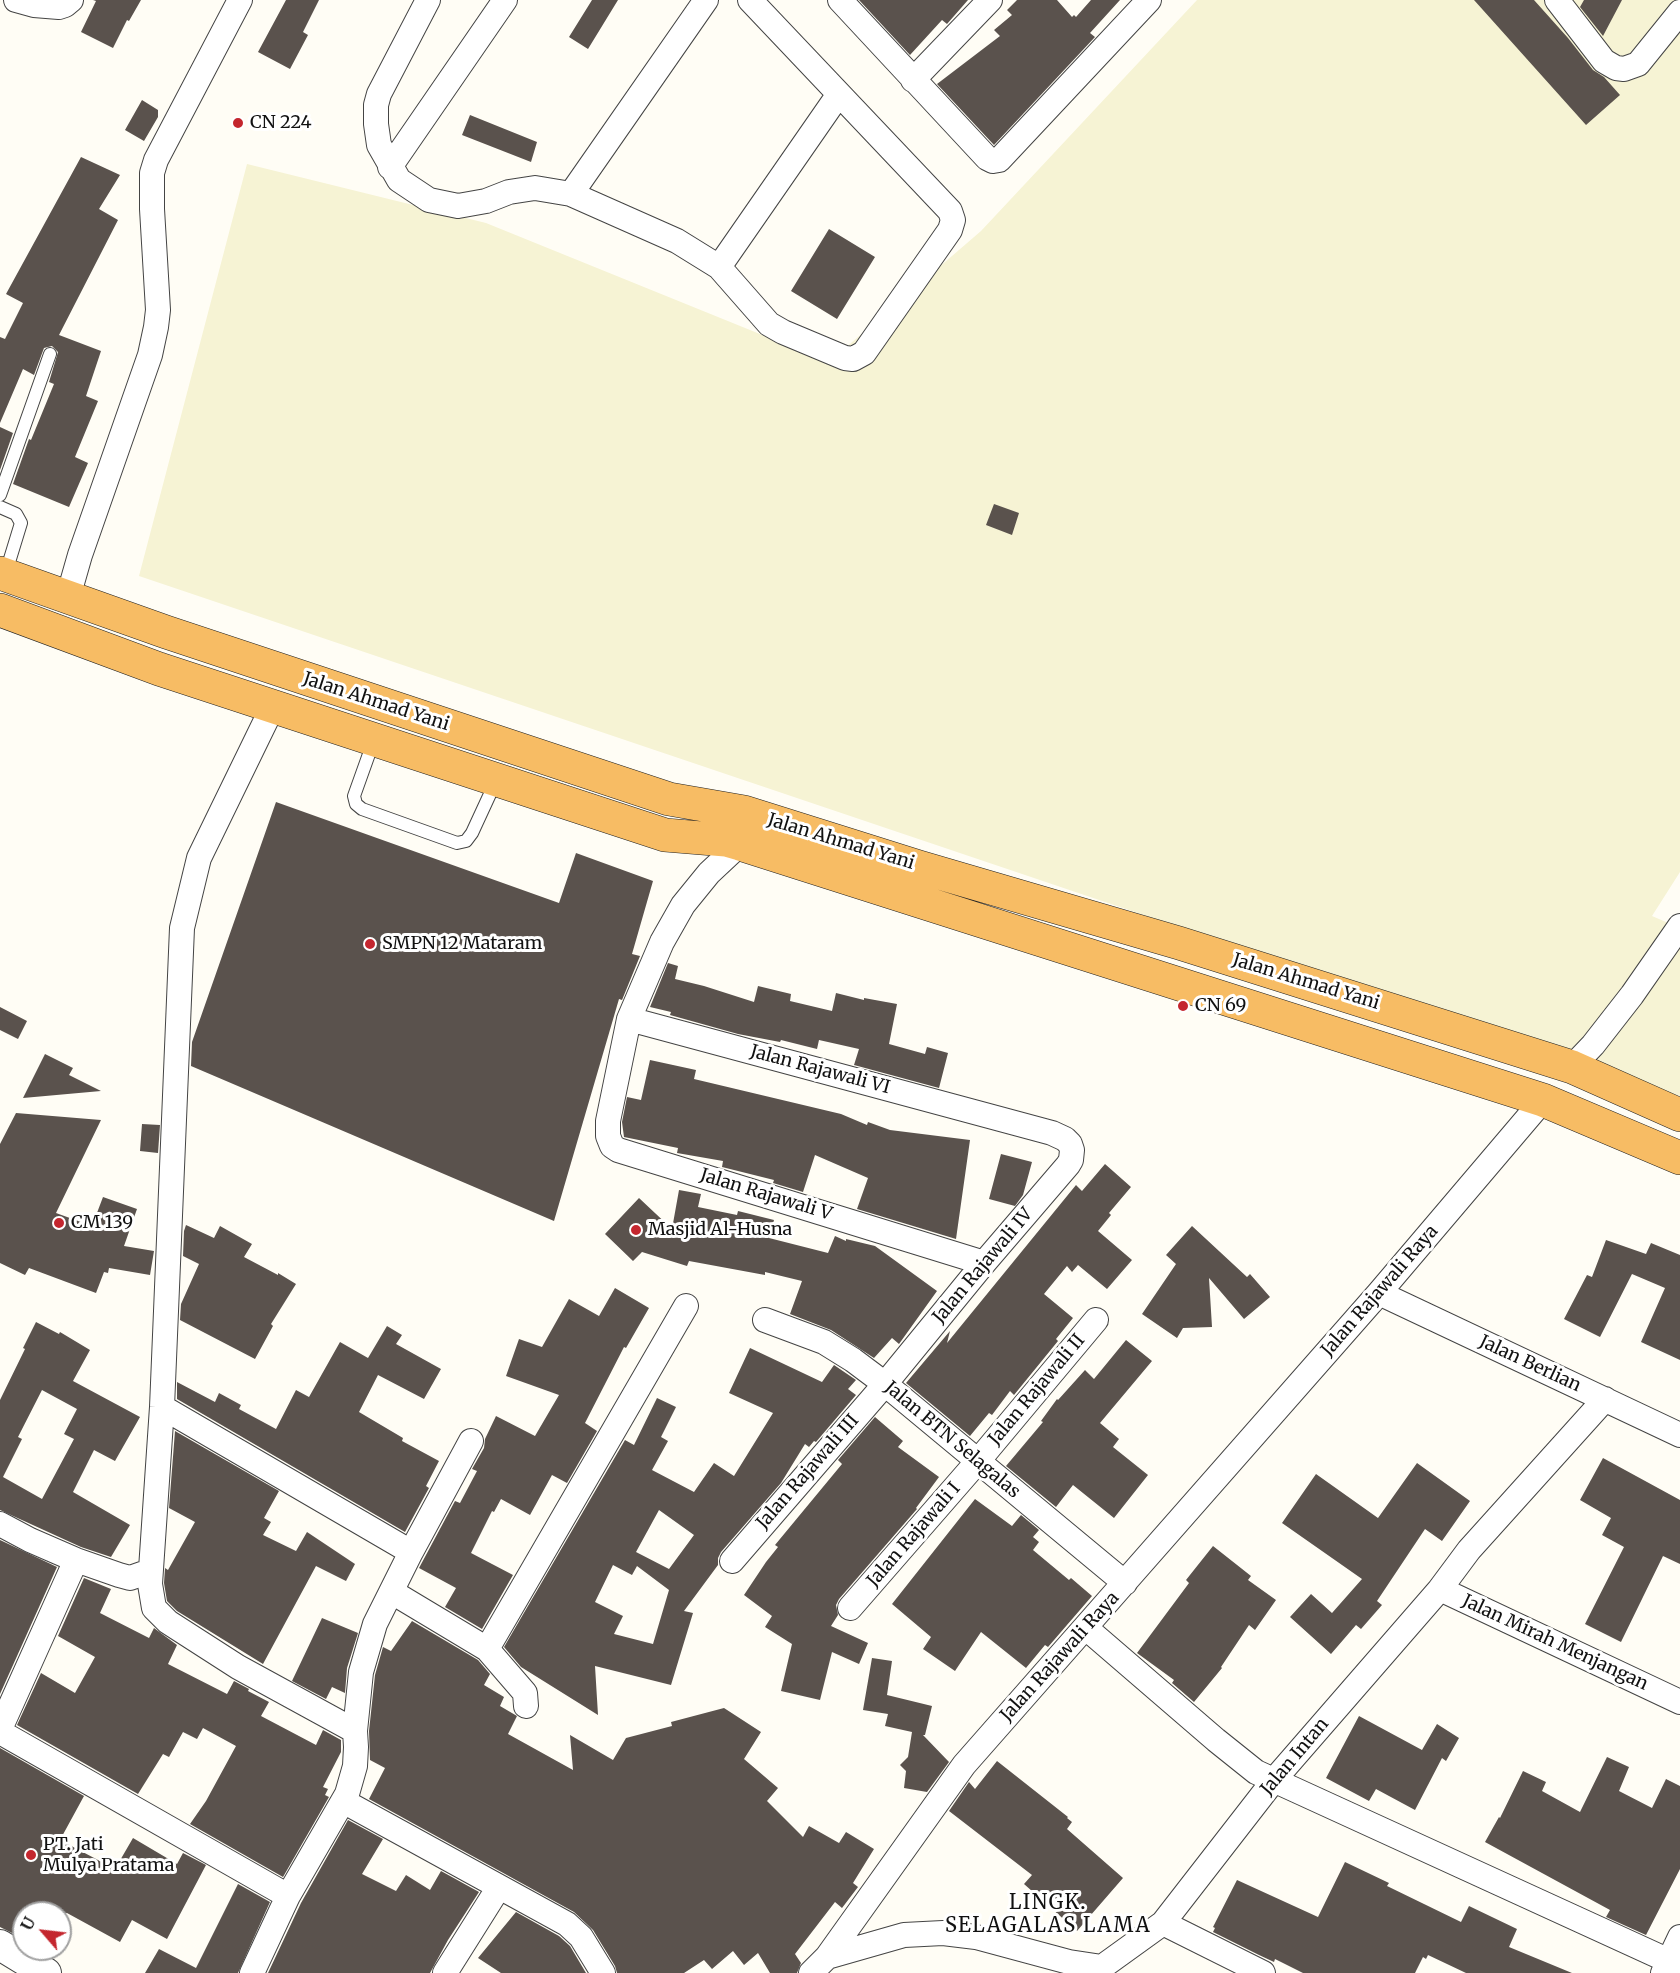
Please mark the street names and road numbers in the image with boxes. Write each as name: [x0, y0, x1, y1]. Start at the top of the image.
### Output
street label: Jalan Ahmad Yani: [300, 668, 452, 736]
street label: Jalan Ahmad Yani: [765, 809, 917, 875]
street label: Jalan Ahmad Yani: [1230, 949, 1382, 1015]
street label: Jalan Rajawali VI: [748, 1041, 892, 1099]
street label: Jalan Rajawali V: [697, 1165, 835, 1225]
street label: Jalan Rajawali IV: [929, 1204, 1037, 1328]
street label: Jalan Rajawali Raya: [1317, 1221, 1443, 1361]
street label: Jalan Rajawali II: [984, 1330, 1090, 1450]
street label: Jalan Berlian: [1476, 1331, 1584, 1397]
street label: Jalan BTN Selagalas: [880, 1377, 1024, 1503]
street label: Jalan Rajawali III: [752, 1410, 864, 1534]
street label: Jalan Rajawali I: [863, 1478, 965, 1592]
street label: Jalan Rajawali Raya: [996, 1588, 1124, 1726]
street label: Jalan Mirah Menjangan: [1459, 1590, 1651, 1696]
street label: Jalan Intan: [1256, 1714, 1334, 1800]

